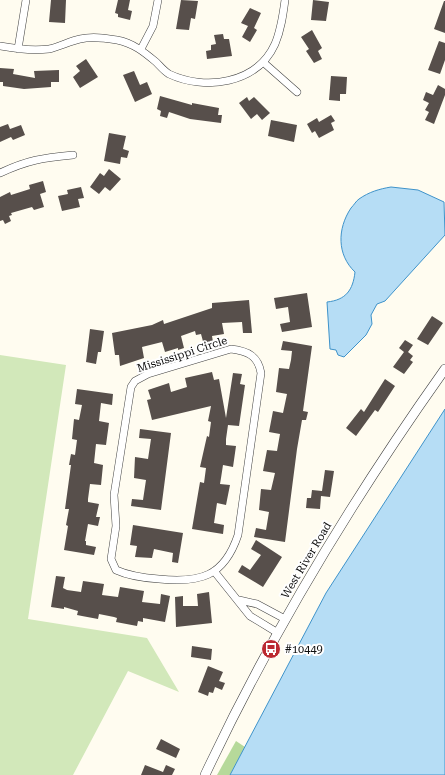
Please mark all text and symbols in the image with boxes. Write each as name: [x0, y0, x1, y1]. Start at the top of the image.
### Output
street label: Mississippi Circle: [135, 334, 229, 375]
street label: West River Road: [279, 520, 334, 601]
bus stop icon: #10449: [260, 638, 282, 660]
place label: #10449: [285, 643, 323, 656]

